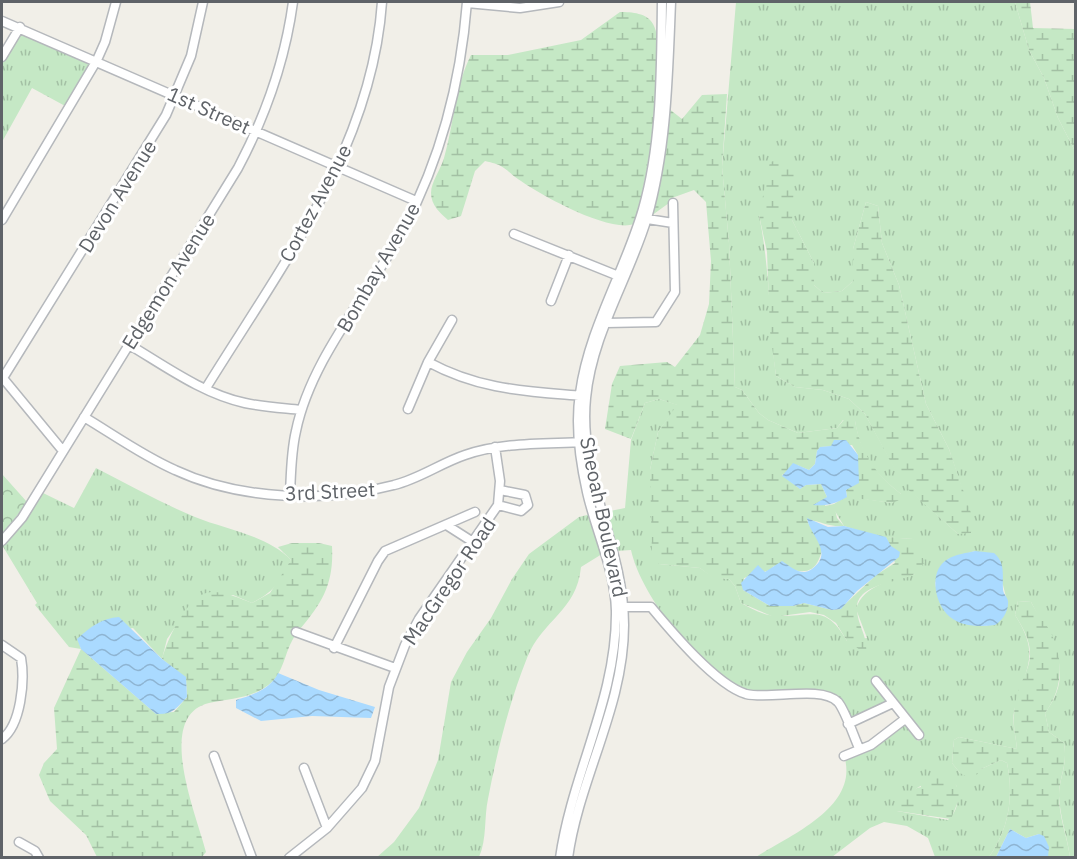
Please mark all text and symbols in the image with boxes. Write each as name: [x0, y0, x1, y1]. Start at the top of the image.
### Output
street label: 1st Street: [163, 80, 255, 140]
street label: Devon Avenue: [72, 135, 162, 257]
street label: Cortez Avenue: [273, 139, 357, 267]
street label: Bombay Avenue: [330, 197, 426, 337]
street label: Edgemon Avenue: [115, 208, 221, 354]
street label: Sheoah Boulevard: [574, 434, 634, 600]
street label: 3rd Street: [284, 475, 376, 507]
street label: MacGregor Road: [396, 512, 502, 650]

